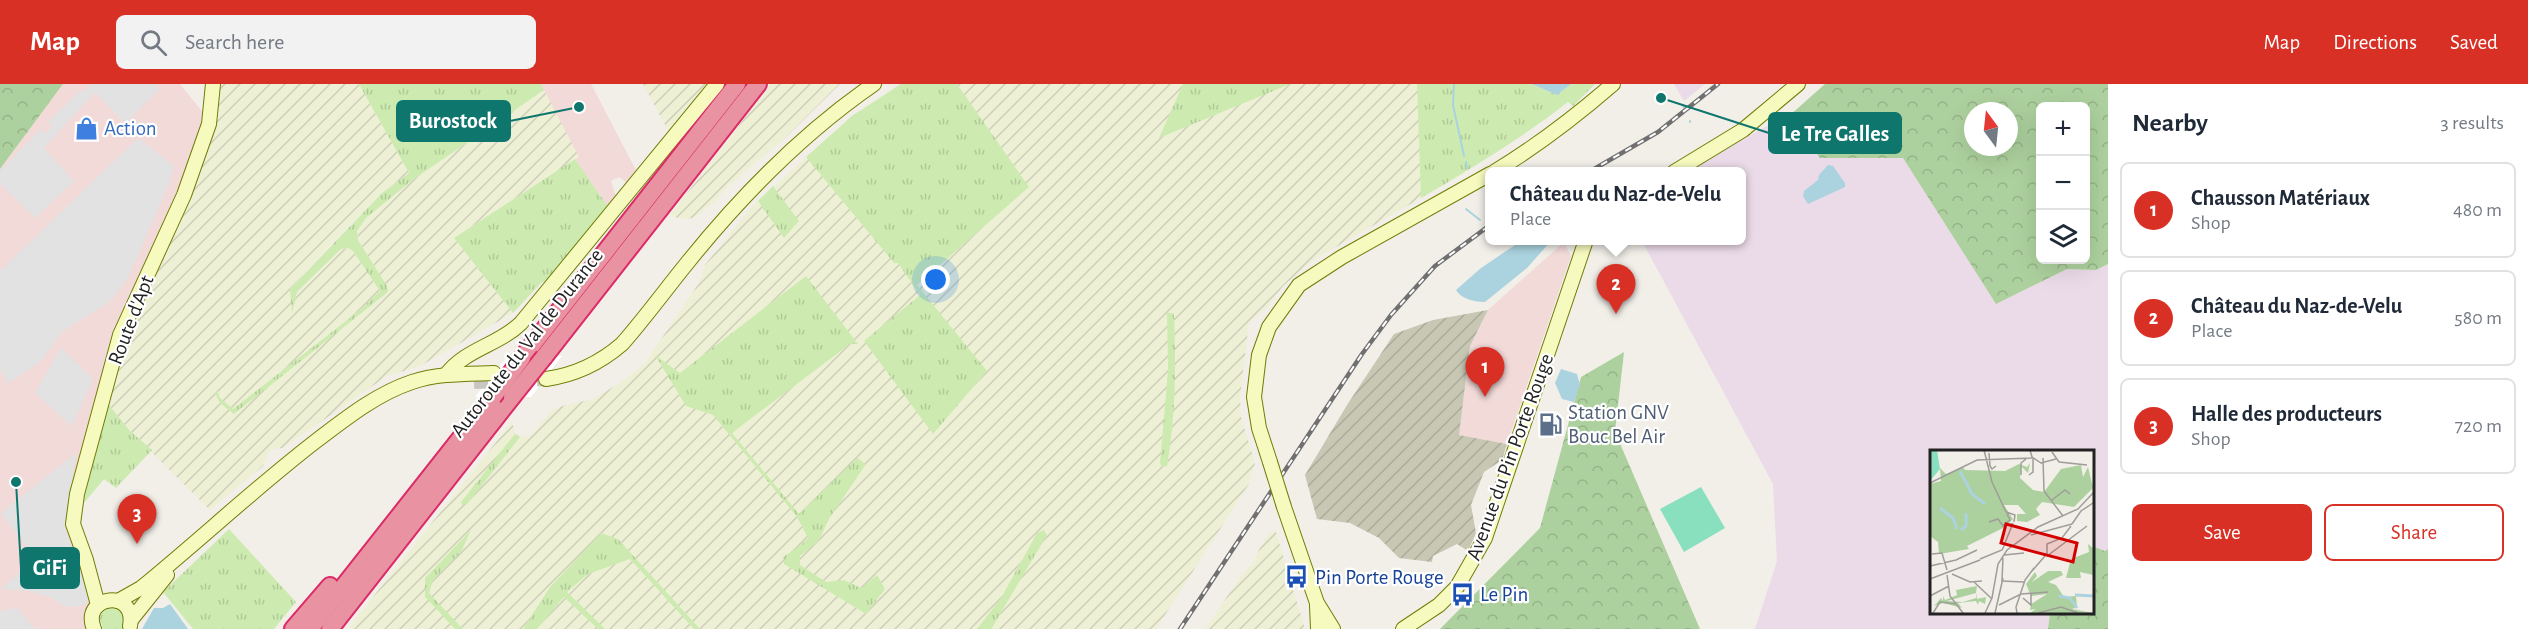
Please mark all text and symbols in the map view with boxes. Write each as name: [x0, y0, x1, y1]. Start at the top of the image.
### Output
search box: [116, 15, 536, 69]
icon: search: [137, 26, 170, 59]
text: Map: [30, 28, 80, 56]
text: Search here: [185, 31, 284, 53]
text: Map: [2264, 32, 2300, 53]
text: Directions: [2333, 32, 2417, 53]
text: Saved: [2450, 32, 2498, 53]
callout: Burostock: [397, 101, 510, 141]
north arrow: [1964, 102, 2018, 156]
map controls: [2036, 102, 2090, 264]
button: +: [2036, 102, 2090, 156]
text: Burostock: [409, 110, 497, 132]
text: Nearby: [2132, 110, 2208, 136]
callout: Le Tre Galles: [1769, 113, 1901, 153]
text: 3 results: [2440, 113, 2504, 133]
shop icon: Action: [73, 115, 99, 141]
place label: Action: [104, 118, 157, 139]
text: Le Tre Galles: [1781, 123, 1889, 145]
button: −: [2036, 156, 2090, 210]
popup: [1485, 167, 1746, 245]
text: Château du Naz-de-Velu: [1510, 183, 1721, 205]
text: Chausson Matériaux: [2191, 187, 2370, 209]
text: 1: [2150, 200, 2157, 220]
text: 480 m: [2453, 200, 2502, 220]
text: Place: [1510, 209, 1551, 229]
button: layers: [2036, 210, 2090, 264]
text: Shop: [2191, 213, 2231, 233]
street label: Autoroute du Val de Durance: [447, 245, 607, 441]
pin: 2: [1596, 264, 1636, 314]
your location: [921, 265, 950, 294]
street label: Route d'Apt: [104, 272, 158, 367]
text: Château du Naz-de-Velu: [2191, 295, 2402, 317]
text: 2: [2149, 308, 2158, 328]
text: 580 m: [2454, 308, 2502, 328]
text: Place: [2191, 321, 2232, 341]
pin: 1: [1466, 348, 1504, 397]
street label: Avenue du Pin Porte Rouge: [1463, 351, 1557, 563]
place label: Station GNV Bouc Bel Air: [1568, 402, 1669, 447]
text: Halle des producteurs: [2191, 403, 2382, 425]
fuel station icon: Station GNV Bouc Bel Air: [1537, 411, 1563, 437]
text: 3: [2149, 416, 2158, 436]
text: 720 m: [2455, 416, 2502, 436]
text: Shop: [2191, 429, 2231, 449]
inset map: [1930, 450, 2093, 614]
pin: 3: [118, 494, 156, 544]
button: Save: [2132, 504, 2312, 561]
button: Share: [2324, 504, 2504, 561]
callout: GiFi: [21, 548, 79, 588]
text: GiFi: [33, 557, 67, 579]
bus stop icon: Pin Porte Rouge: [1284, 564, 1310, 590]
place label: Pin Porte Rouge: [1315, 567, 1444, 588]
bus stop icon: Le Pin: [1449, 581, 1475, 607]
place label: Le Pin: [1480, 584, 1528, 605]

